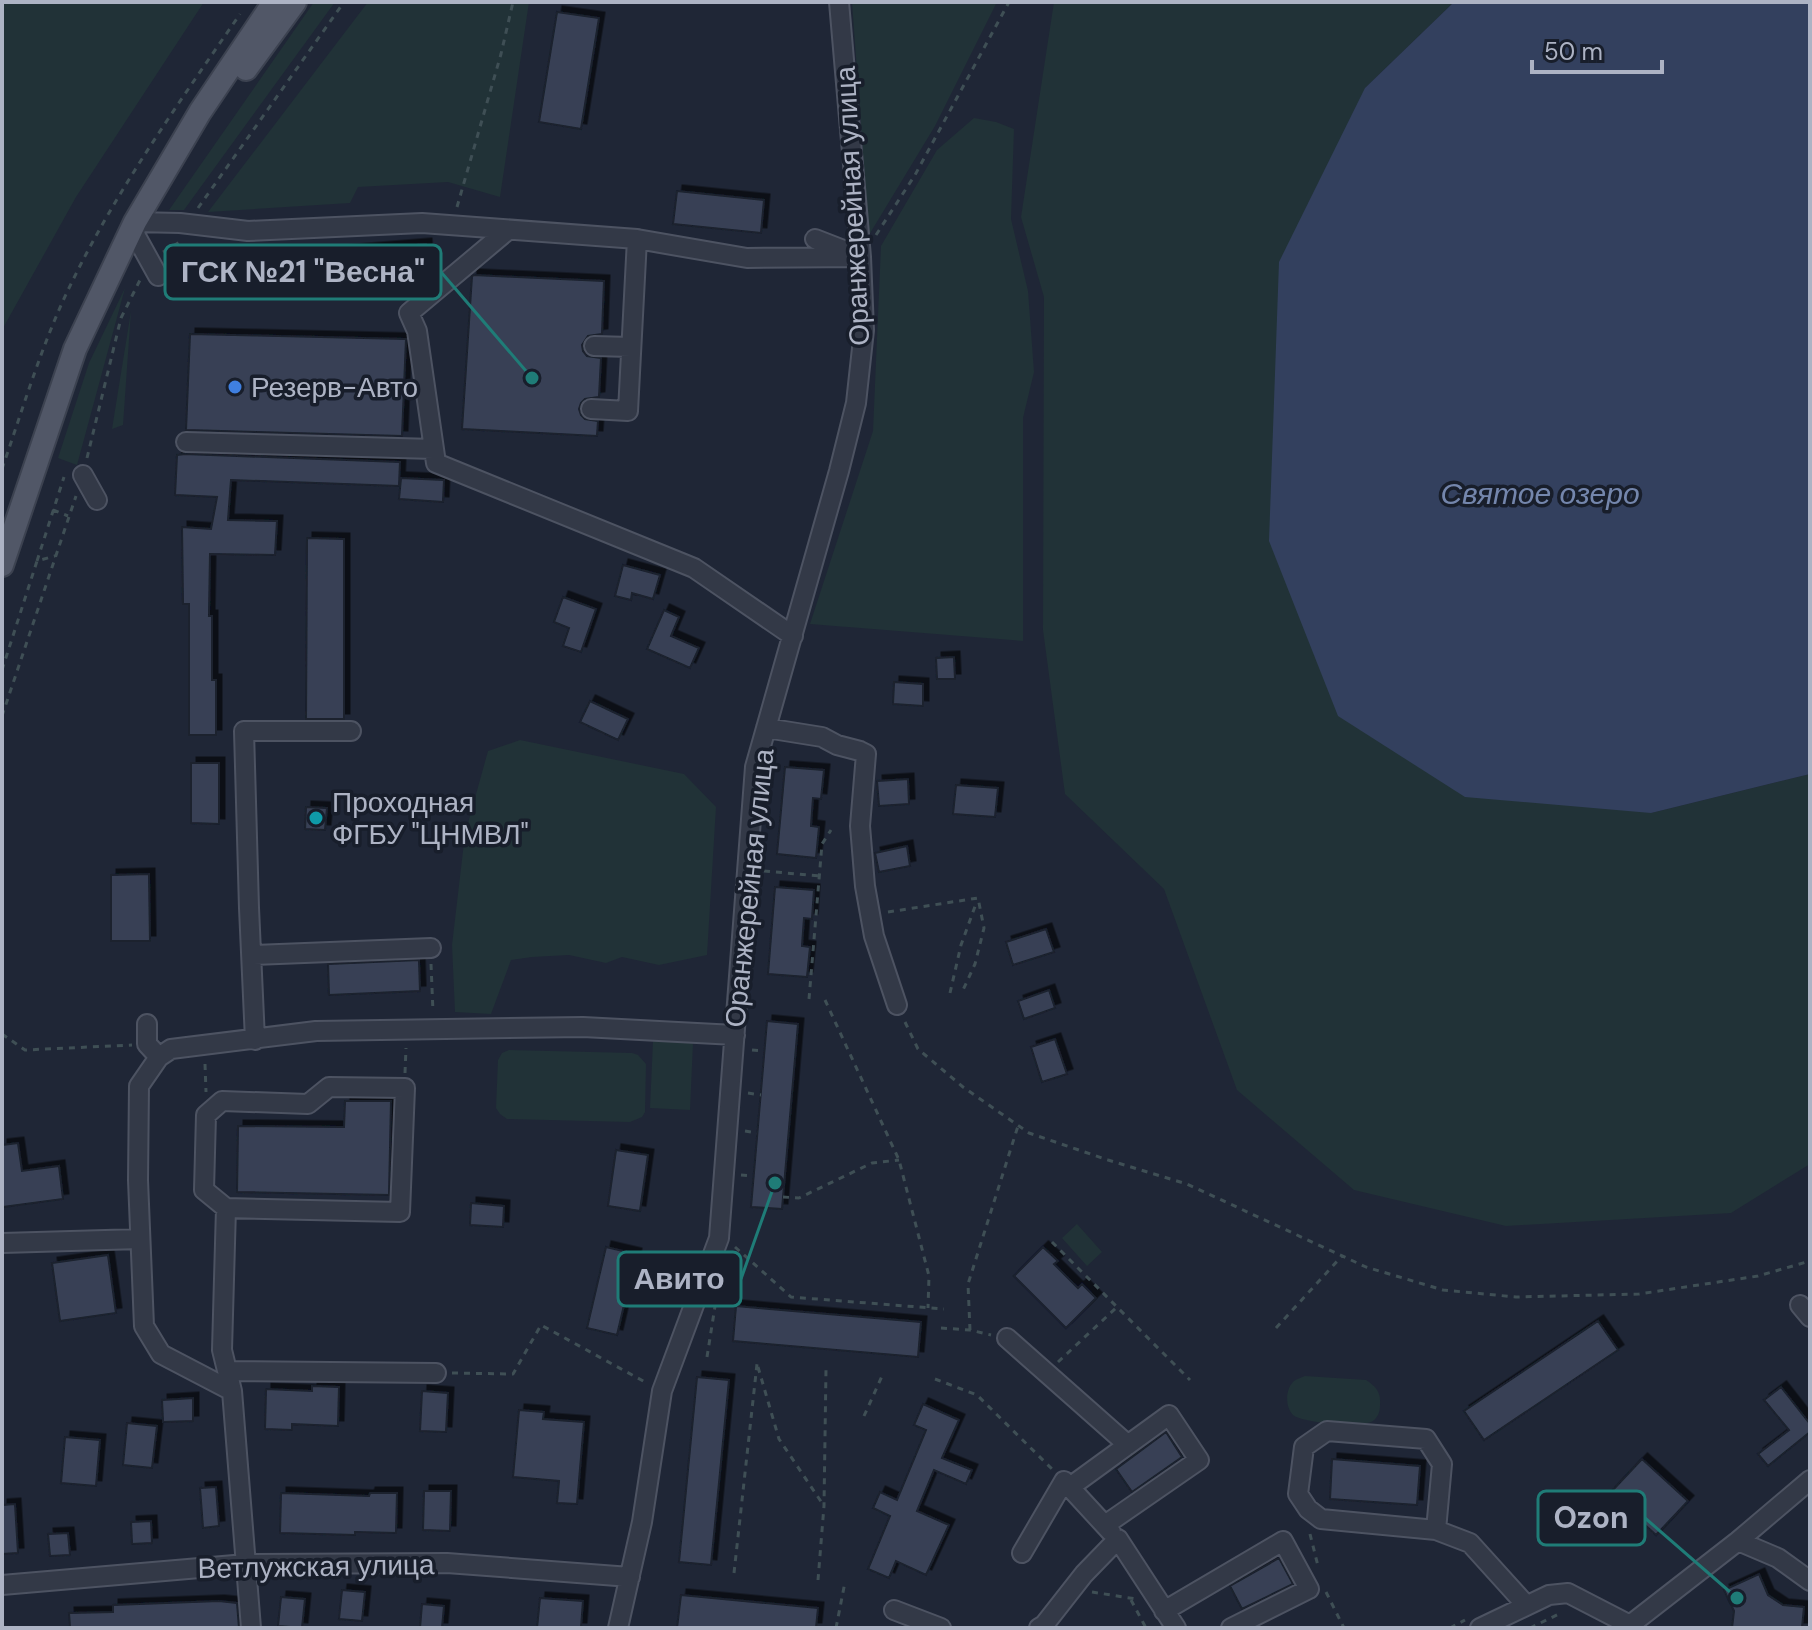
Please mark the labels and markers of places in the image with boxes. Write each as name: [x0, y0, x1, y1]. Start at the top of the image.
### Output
callout: ГСК №21 "Весна": [165, 245, 441, 299]
place label: Резерв-Авто: [251, 369, 418, 406]
marker: Резерв-Авто: [226, 378, 244, 396]
place label: Проходная ФГБУ "ЦНМВЛ": [332, 784, 529, 853]
marker: Проходная ФГБУ "ЦНМВЛ": [307, 809, 325, 827]
callout: Авито: [618, 1252, 741, 1306]
callout: Ozon: [1538, 1491, 1645, 1545]

